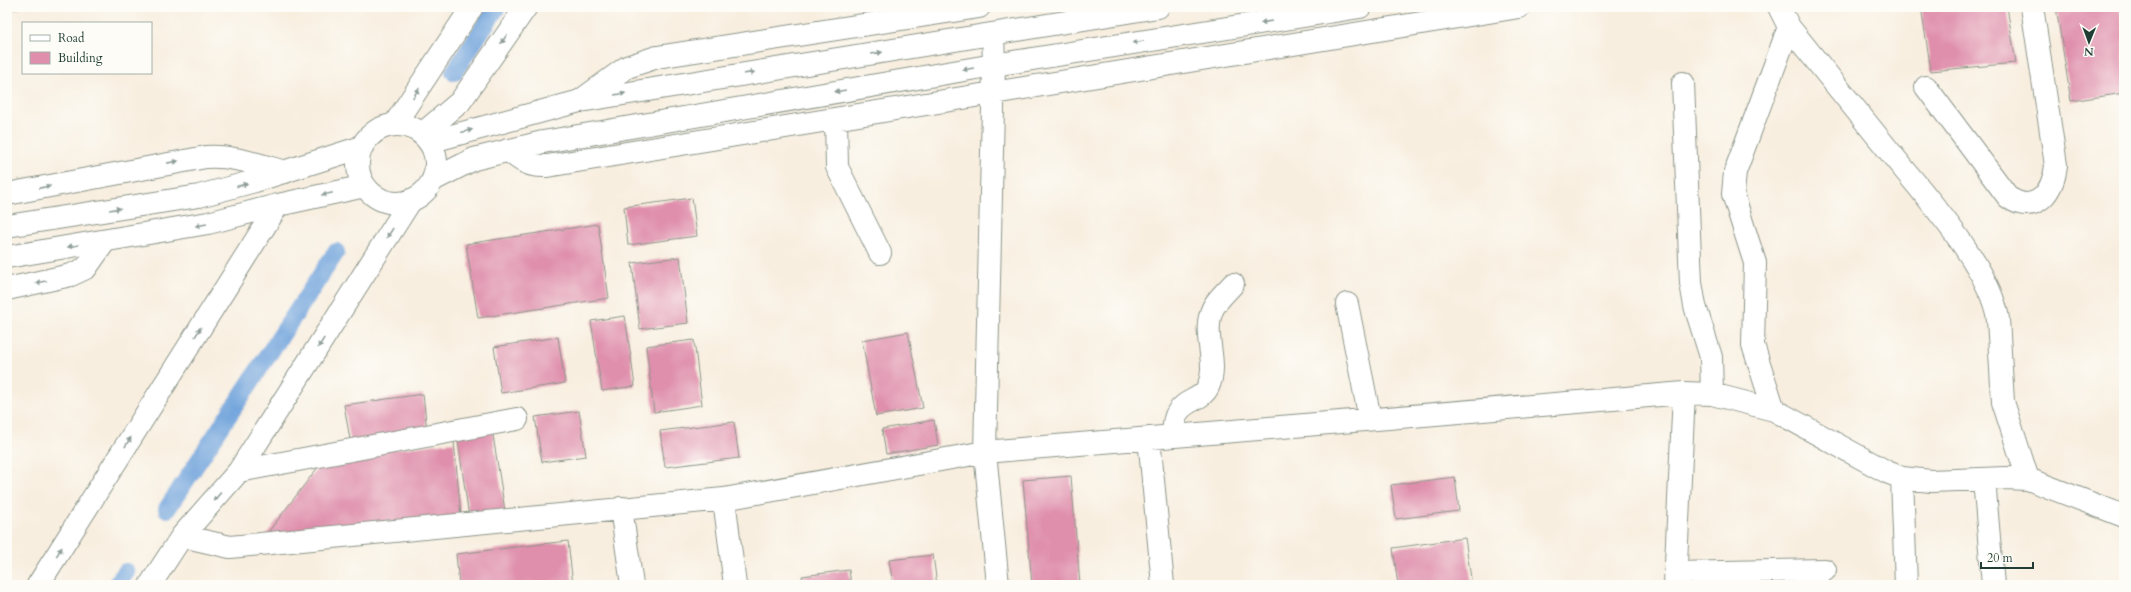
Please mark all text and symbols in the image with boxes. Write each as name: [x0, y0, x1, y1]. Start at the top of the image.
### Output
one-way arrow: [1260, 19, 1272, 25]
legend: [22, 22, 152, 74]
north arrow: [2069, 22, 2109, 62]
text: Road: [58, 30, 85, 46]
one-way arrow: [500, 34, 508, 44]
one-way arrow: [1132, 39, 1144, 45]
text: N: [2083, 44, 2094, 59]
one-way arrow: [871, 49, 883, 55]
text: Building: [58, 50, 103, 66]
one-way arrow: [962, 66, 974, 72]
one-way arrow: [742, 70, 755, 76]
one-way arrow: [412, 87, 419, 98]
one-way arrow: [834, 88, 846, 94]
one-way arrow: [614, 91, 626, 97]
one-way arrow: [461, 128, 473, 134]
one-way arrow: [167, 159, 179, 165]
one-way arrow: [236, 181, 248, 187]
one-way arrow: [39, 183, 51, 189]
one-way arrow: [321, 192, 333, 198]
one-way arrow: [109, 206, 121, 212]
one-way arrow: [195, 222, 207, 228]
one-way arrow: [386, 228, 394, 238]
one-way arrow: [66, 243, 79, 249]
one-way arrow: [35, 279, 47, 285]
one-way arrow: [194, 327, 202, 337]
one-way arrow: [317, 337, 324, 349]
one-way arrow: [125, 436, 132, 448]
one-way arrow: [212, 491, 221, 502]
scale bar: [1981, 544, 2033, 570]
one-way arrow: [55, 547, 63, 557]
text: 20 m: [1987, 550, 2014, 566]

